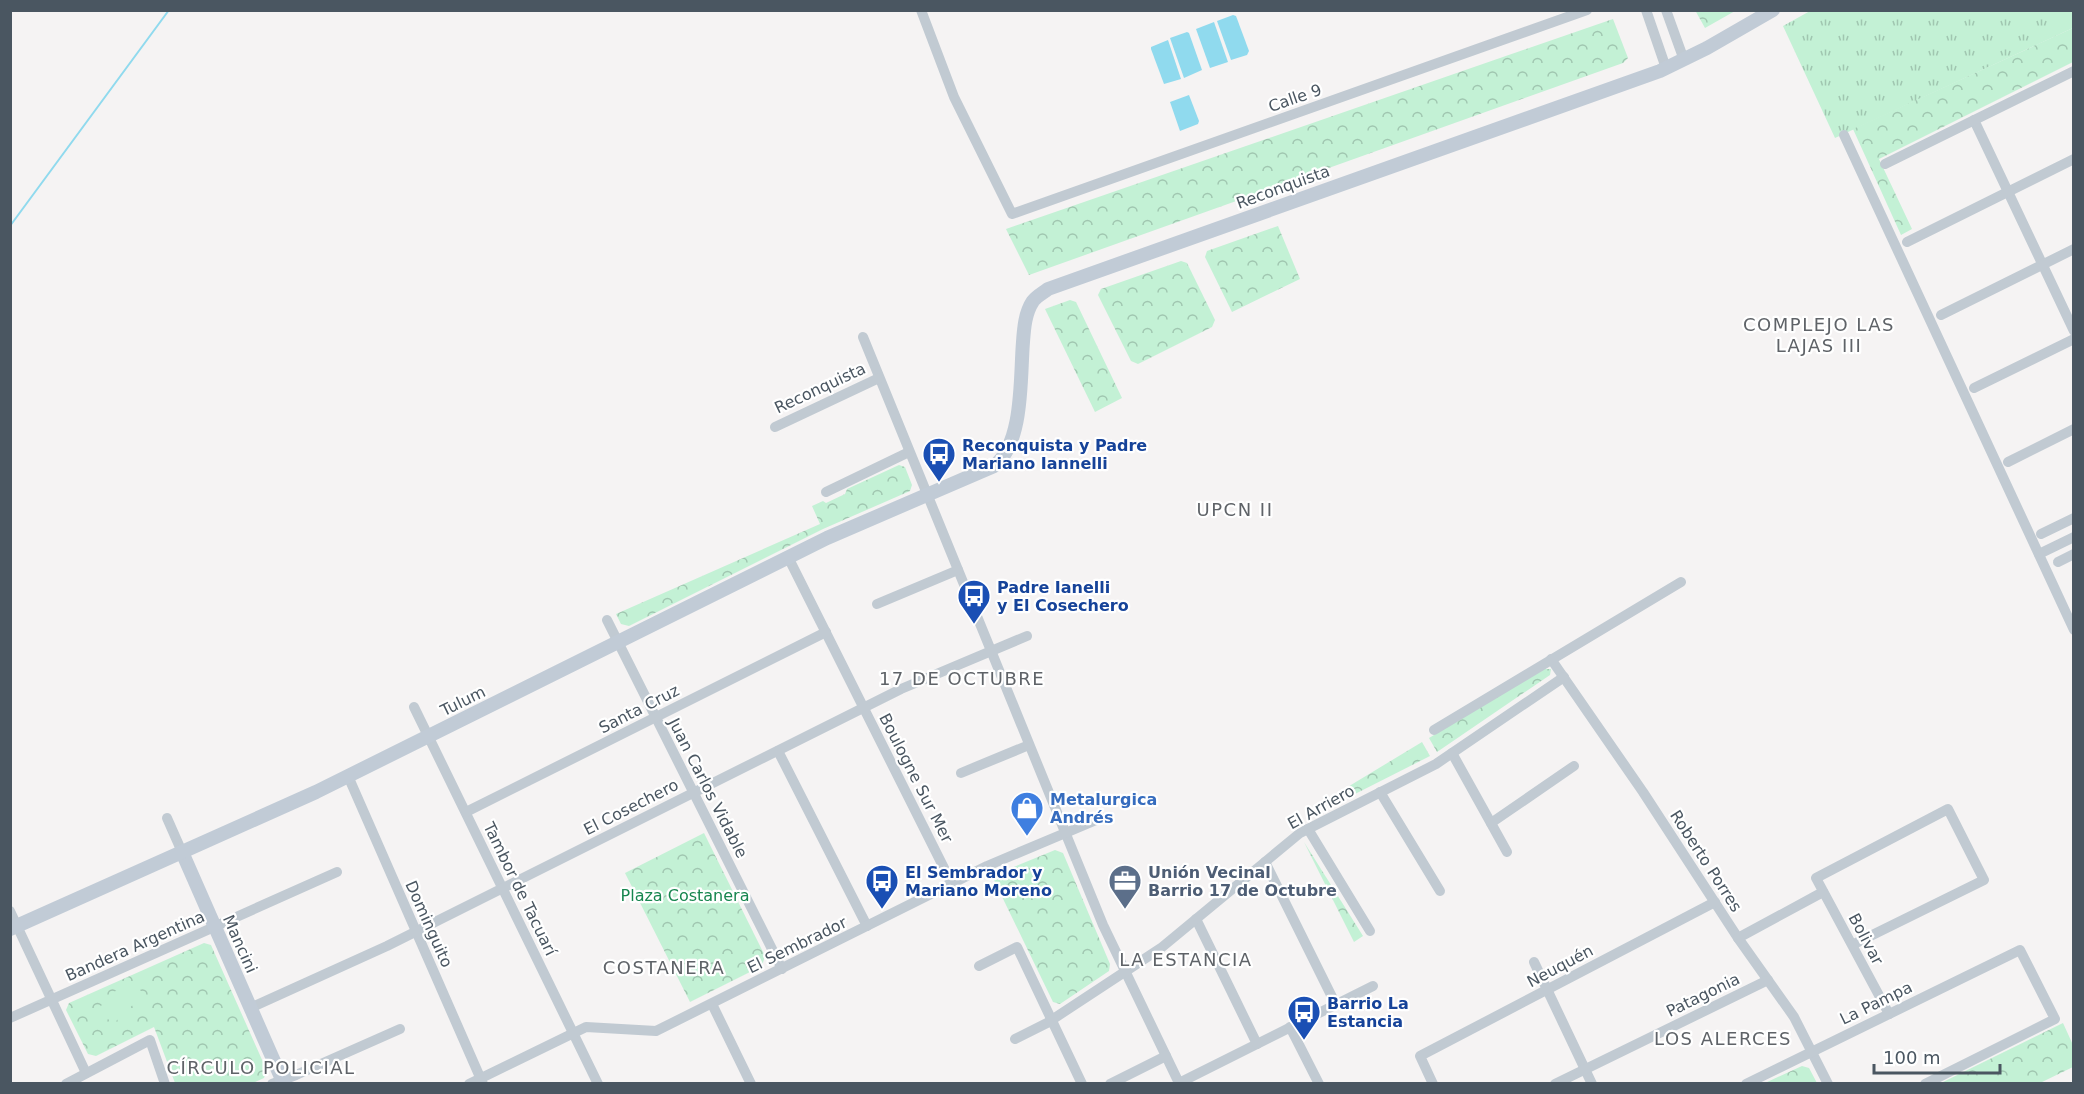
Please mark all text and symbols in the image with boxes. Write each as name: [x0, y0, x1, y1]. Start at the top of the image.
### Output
street label: Calle 9: [1266, 80, 1324, 116]
street label: Reconquista: [1234, 161, 1332, 213]
district label: COMPLEJO LAS LAJAS III: [1743, 314, 1895, 356]
street label: Reconquista: [772, 359, 868, 417]
bus stop icon: Reconquista y Padre Mariano Iannelli: [921, 436, 957, 483]
place label: Reconquista y Padre Mariano Iannelli: [962, 436, 1147, 473]
district label: UPCN II: [1197, 499, 1273, 520]
bus stop icon: Padre Ianelli y El Cosechero: [956, 578, 992, 625]
place label: Padre Ianelli y El Cosechero: [997, 578, 1129, 615]
district label: 17 DE OCTUBRE: [879, 668, 1045, 689]
street label: Santa Cruz: [596, 681, 682, 737]
street label: Tulum: [437, 682, 489, 720]
street label: Boulogne Sur Mer: [875, 710, 957, 846]
street label: Juan Carlos Vidable: [664, 714, 752, 861]
street label: El Cosechero: [581, 775, 681, 839]
street label: El Arriero: [1284, 781, 1358, 833]
shop icon: Metalurgica Andrés: [1009, 790, 1045, 837]
place label: Metalurgica Andrés: [1050, 790, 1157, 827]
street label: Roberto Porres: [1666, 807, 1746, 915]
street label: Tambor de Tacuarí: [479, 818, 561, 959]
bus stop icon: El Sembrador y Mariano Moreno: [864, 863, 900, 910]
place label: El Sembrador y Mariano Moreno: [905, 863, 1052, 900]
office icon: Unión Vecinal Barrio 17 de Octubre: [1107, 863, 1143, 910]
place label: Unión Vecinal Barrio 17 de Octubre: [1148, 863, 1337, 900]
street label: Dominguito: [401, 878, 457, 970]
park label: Plaza Costanera: [621, 886, 749, 905]
street label: Bandera Argentina: [62, 907, 208, 985]
street label: Bolivar: [1845, 910, 1888, 968]
street label: Mancini: [219, 912, 261, 976]
street label: El Sembrador: [744, 913, 850, 977]
street label: Neuquén: [1524, 941, 1596, 991]
district label: LA ESTANCIA: [1119, 949, 1253, 970]
district label: COSTANERA: [603, 957, 725, 978]
street label: Patagonia: [1663, 969, 1743, 1021]
street label: La Pampa: [1837, 977, 1915, 1029]
bus stop icon: Barrio La Estancia: [1286, 994, 1322, 1041]
place label: Barrio La Estancia: [1327, 994, 1409, 1031]
district label: LOS ALERCES: [1654, 1028, 1792, 1049]
scale bar: [1874, 1037, 2000, 1075]
text: 100 m: [1883, 1047, 1941, 1068]
district label: CÍRCULO POLICIAL: [166, 1057, 356, 1078]

